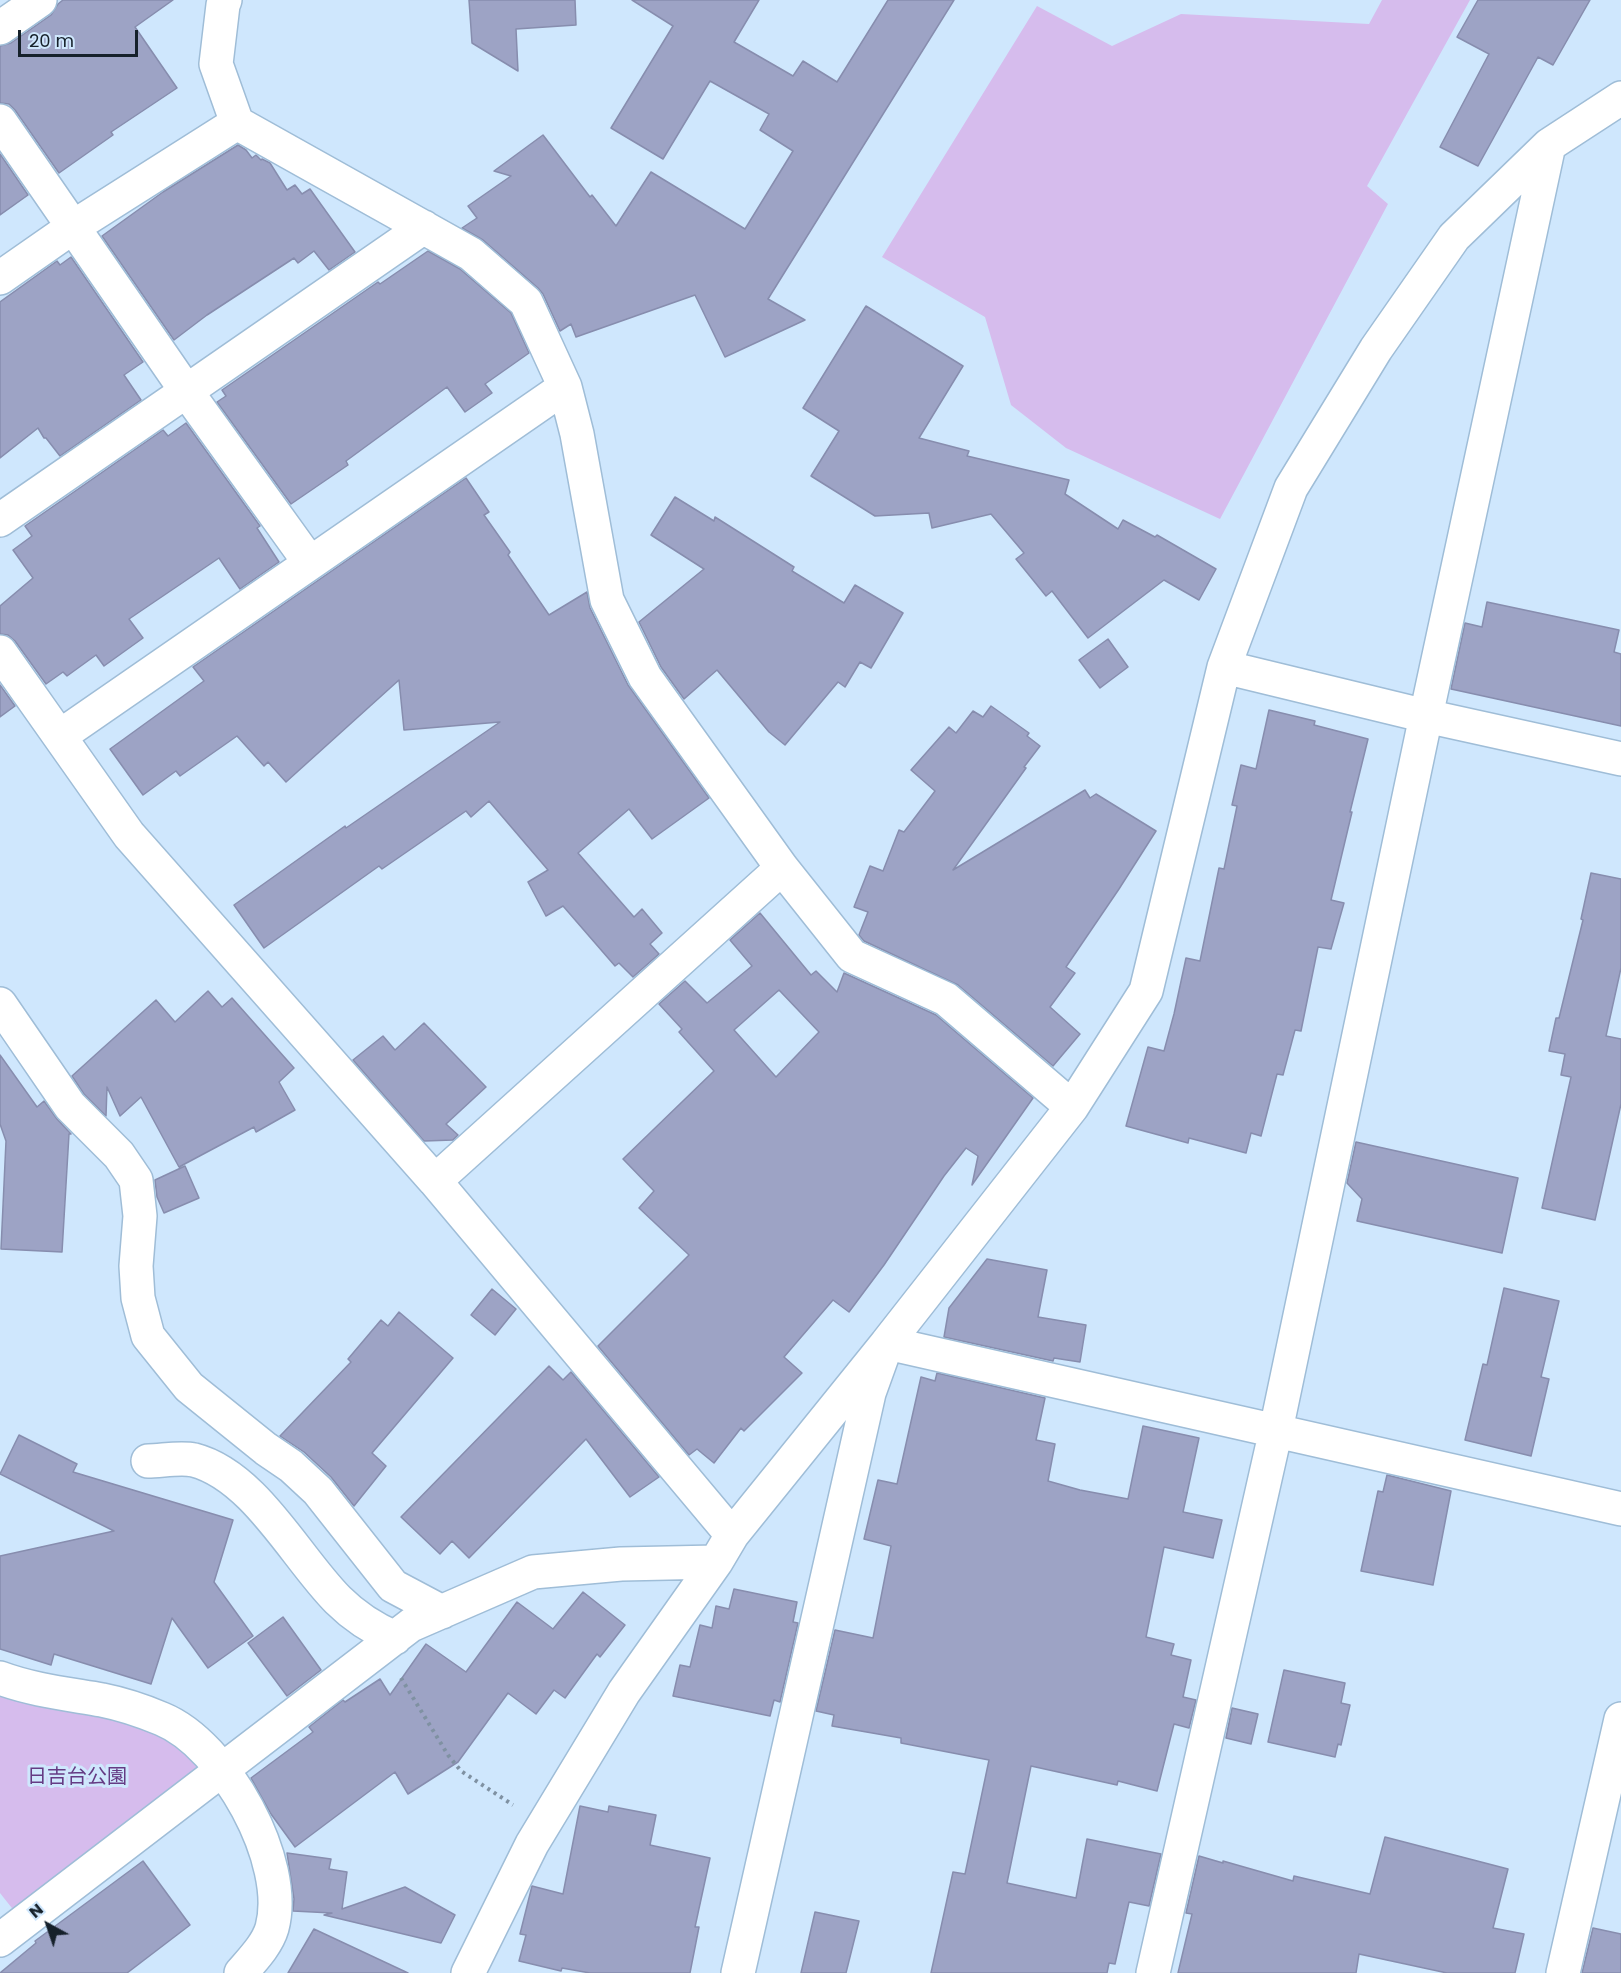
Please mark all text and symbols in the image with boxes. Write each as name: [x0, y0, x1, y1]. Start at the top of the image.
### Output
scale bar: [21, 18, 141, 56]
text: 20 m: [29, 28, 74, 53]
park label: 日吉台公園: [27, 1766, 127, 1790]
north arrow: [18, 1895, 78, 1955]
text: N: [24, 1898, 48, 1924]

